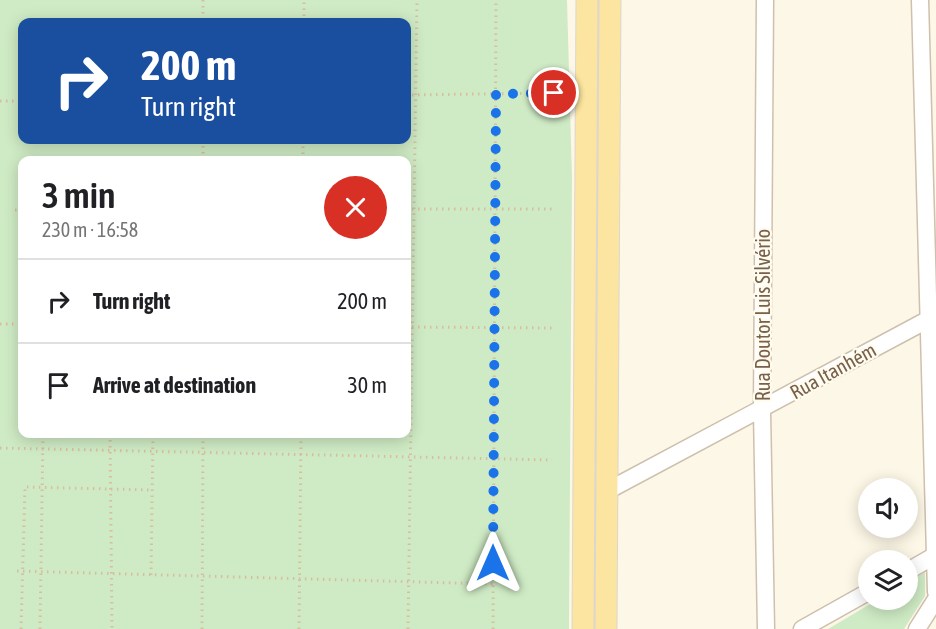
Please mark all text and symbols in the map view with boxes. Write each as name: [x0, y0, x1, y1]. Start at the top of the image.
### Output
text: 200 m: [141, 41, 236, 89]
icon: right: [42, 42, 120, 120]
pin: [528, 67, 579, 118]
icon: arrive: [537, 76, 570, 109]
text: Turn right: [141, 91, 236, 122]
text: 3 min: [42, 174, 116, 216]
button: close: [324, 176, 387, 239]
text: 230 m · 16:58: [42, 218, 138, 241]
street label: Rua Doutor Luis Silvério: [751, 229, 774, 401]
icon: right: [42, 285, 75, 318]
text: Turn right: [93, 288, 170, 314]
text: 200 m: [337, 288, 387, 314]
street label: Rua Itanhém: [786, 338, 880, 404]
icon: arrive: [42, 369, 75, 402]
text: Arrive at destination: [93, 372, 256, 398]
text: 30 m: [347, 372, 387, 398]
map controls: [858, 478, 918, 610]
button: sound: [858, 478, 918, 538]
position arrow: [461, 531, 525, 595]
button: layers: [858, 550, 918, 610]

